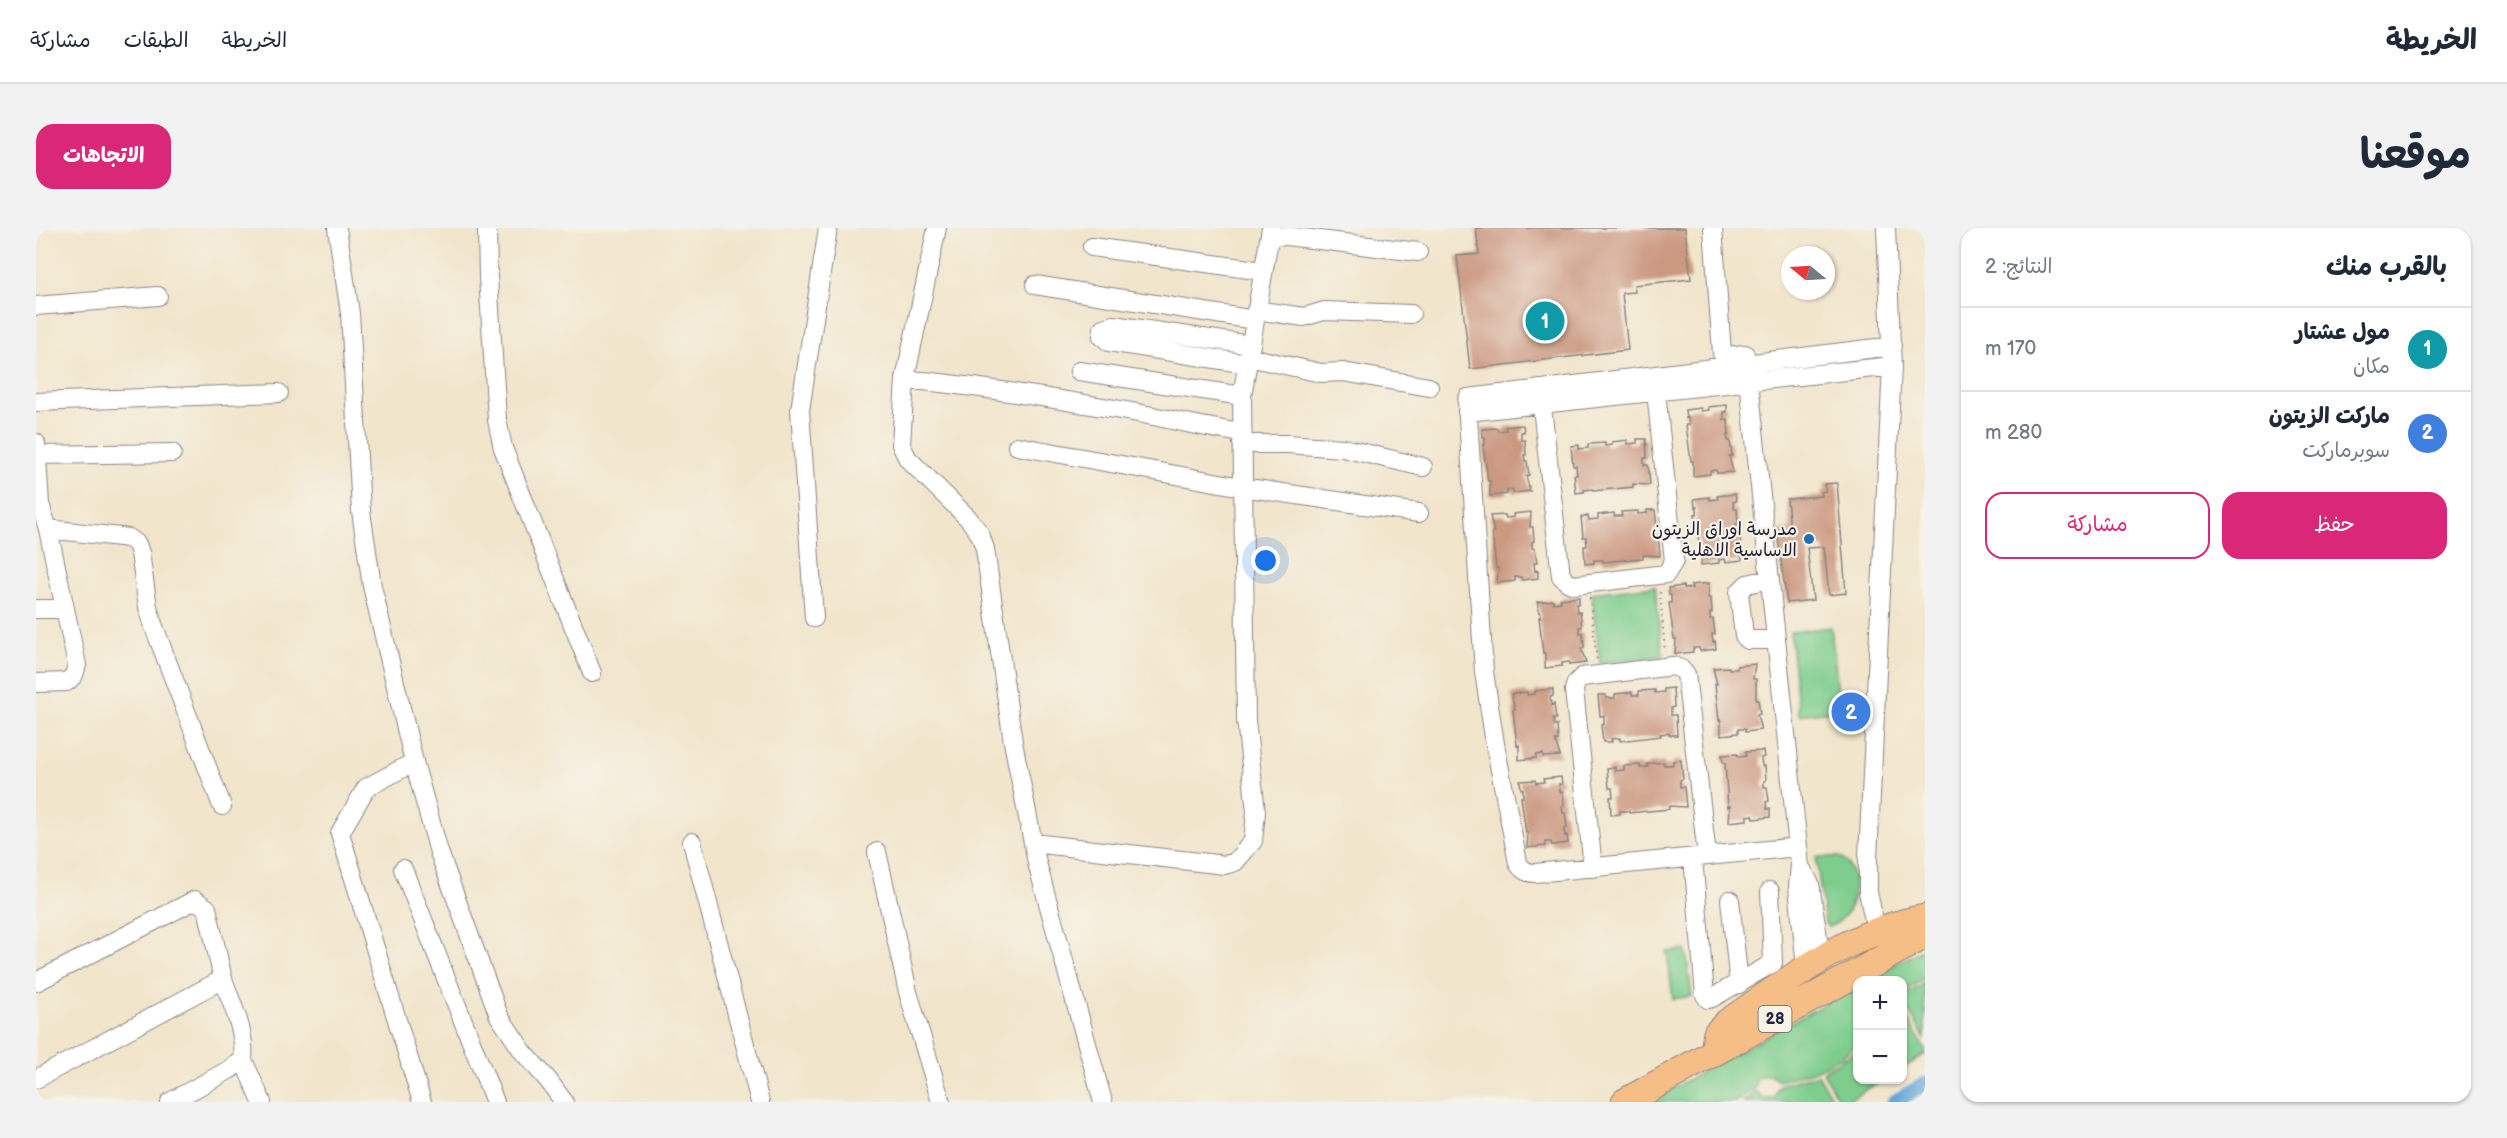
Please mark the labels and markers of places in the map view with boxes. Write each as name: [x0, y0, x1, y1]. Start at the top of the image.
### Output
pin: 1: [1526, 298, 1564, 344]
place label: مدرسة اوراق الزيتون الاساسية الاهلية: [1652, 519, 1797, 561]
marker: مدرسة اوراق الزيتون الاساسية الاهلية: [1802, 532, 1816, 546]
pin: 2: [1832, 690, 1870, 734]

